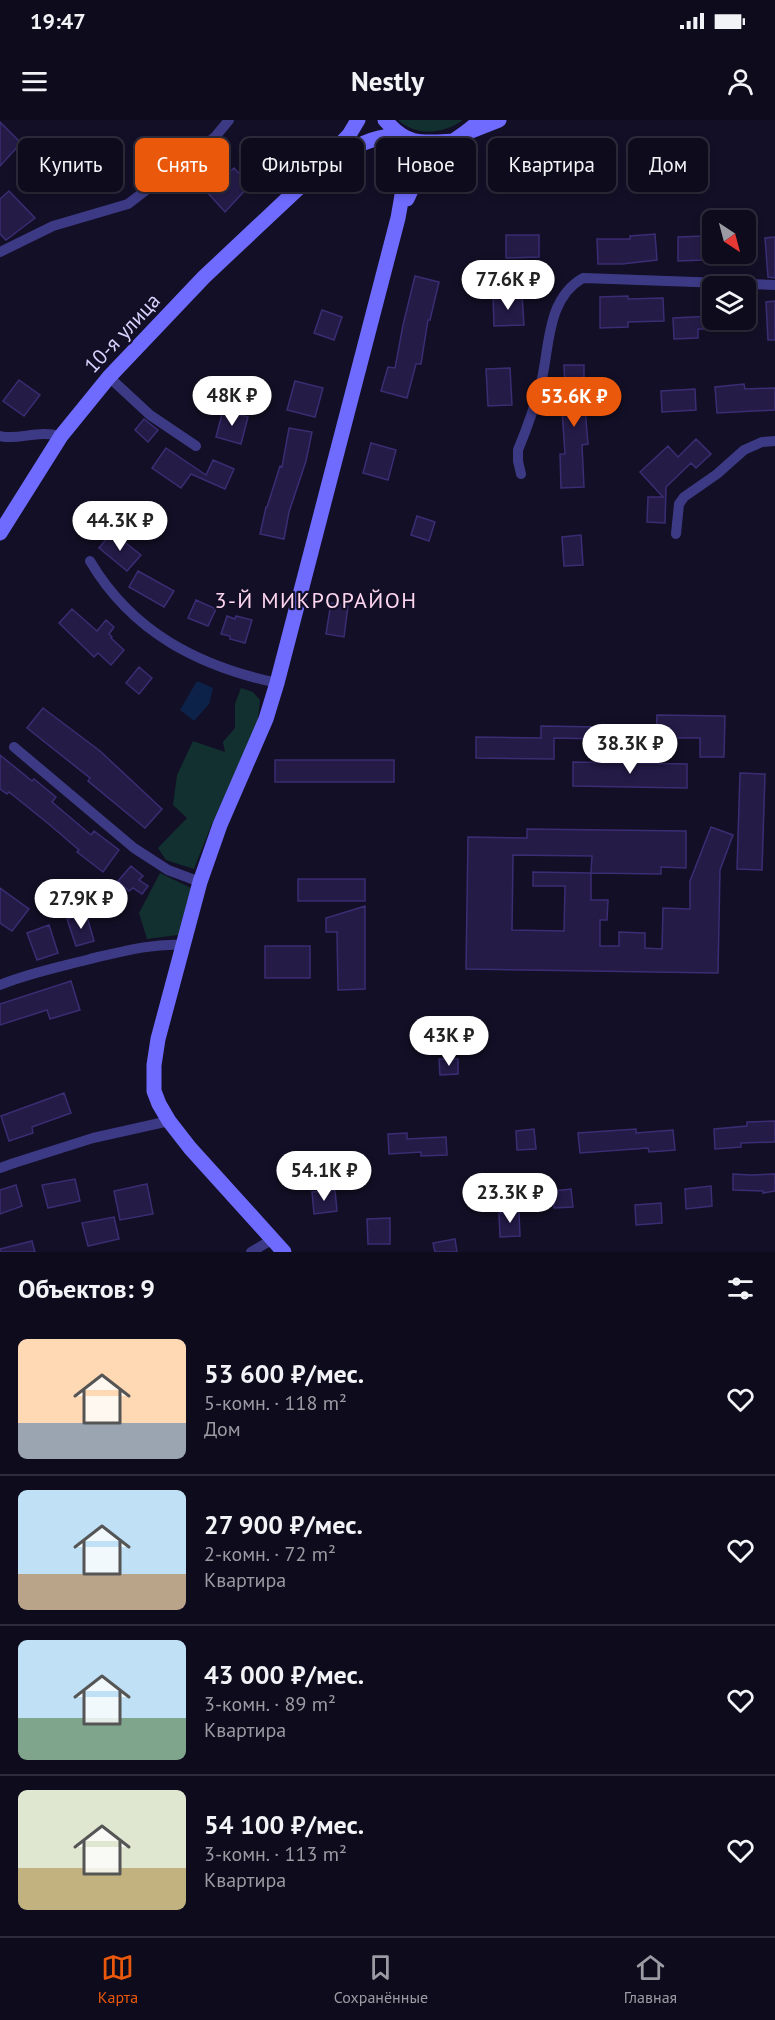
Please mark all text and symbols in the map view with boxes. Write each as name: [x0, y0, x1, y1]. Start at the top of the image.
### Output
text: 19:47: [30, 7, 86, 35]
text: Nestly: [351, 64, 424, 98]
icon: menu: [18, 65, 51, 98]
icon: person: [724, 65, 757, 98]
chip: Купить: [18, 138, 123, 192]
chip: Снять: [135, 138, 229, 192]
chip: Фильтры: [241, 138, 364, 192]
chip: Новое: [376, 138, 476, 192]
chip: Квартира: [488, 138, 616, 192]
chip: Дом: [628, 138, 708, 192]
north arrow: [702, 210, 756, 264]
map controls: [702, 210, 756, 330]
pin: 77.6K ₽: [453, 260, 563, 311]
text: 77.6K ₽: [476, 266, 540, 292]
button: layers: [702, 276, 756, 330]
street label: 10-я улица: [78, 287, 166, 379]
pin: 48K ₽: [190, 376, 274, 427]
pin: 53.6K ₽: [519, 377, 629, 428]
text: 48K ₽: [207, 382, 257, 408]
text: 53.6K ₽: [540, 383, 608, 409]
pin: 44.3K ₽: [65, 501, 175, 552]
text: 44.3K ₽: [86, 507, 154, 533]
district label: 3-Й МИКРОРАЙОН: [214, 586, 418, 614]
pin: 38.3K ₽: [575, 724, 685, 775]
text: 38.3K ₽: [596, 730, 664, 756]
pin: 27.9K ₽: [26, 879, 136, 930]
text: 27.9K ₽: [49, 885, 113, 911]
pin: 43K ₽: [407, 1016, 491, 1067]
text: 43K ₽: [424, 1022, 474, 1048]
pin: 54.1K ₽: [269, 1151, 379, 1202]
text: 54.1K ₽: [290, 1157, 358, 1183]
pin: 23.3K ₽: [455, 1173, 565, 1224]
text: 23.3K ₽: [476, 1179, 544, 1205]
text: Объектов: 9: [18, 1272, 155, 1305]
icon: filters: [724, 1272, 757, 1305]
text: 53 600 ₽/мес.: [204, 1357, 364, 1390]
icon: home: [66, 1363, 138, 1435]
icon: heart: [724, 1383, 757, 1416]
text: 5-комн. · 118 m²: [204, 1390, 347, 1416]
text: Дом: [204, 1416, 241, 1442]
text: 27 900 ₽/мес.: [204, 1508, 363, 1541]
icon: home: [66, 1514, 138, 1586]
icon: heart: [724, 1534, 757, 1567]
text: 2-комн. · 72 m²: [204, 1541, 336, 1567]
text: Квартира: [204, 1567, 286, 1593]
text: 43 000 ₽/мес.: [204, 1658, 364, 1691]
icon: home: [66, 1664, 138, 1736]
icon: heart: [724, 1684, 757, 1717]
text: 3-комн. · 89 m²: [204, 1691, 336, 1717]
text: Квартира: [204, 1717, 286, 1743]
text: 54 100 ₽/мес.: [204, 1808, 364, 1841]
icon: home: [66, 1814, 138, 1886]
icon: heart: [724, 1834, 757, 1867]
text: 3-комн. · 113 m²: [204, 1841, 347, 1867]
text: Квартира: [204, 1867, 286, 1893]
tab: Карта: [98, 1951, 138, 2007]
tab: Сохранённые: [334, 1951, 428, 2007]
tab: Главная: [624, 1951, 677, 2007]

